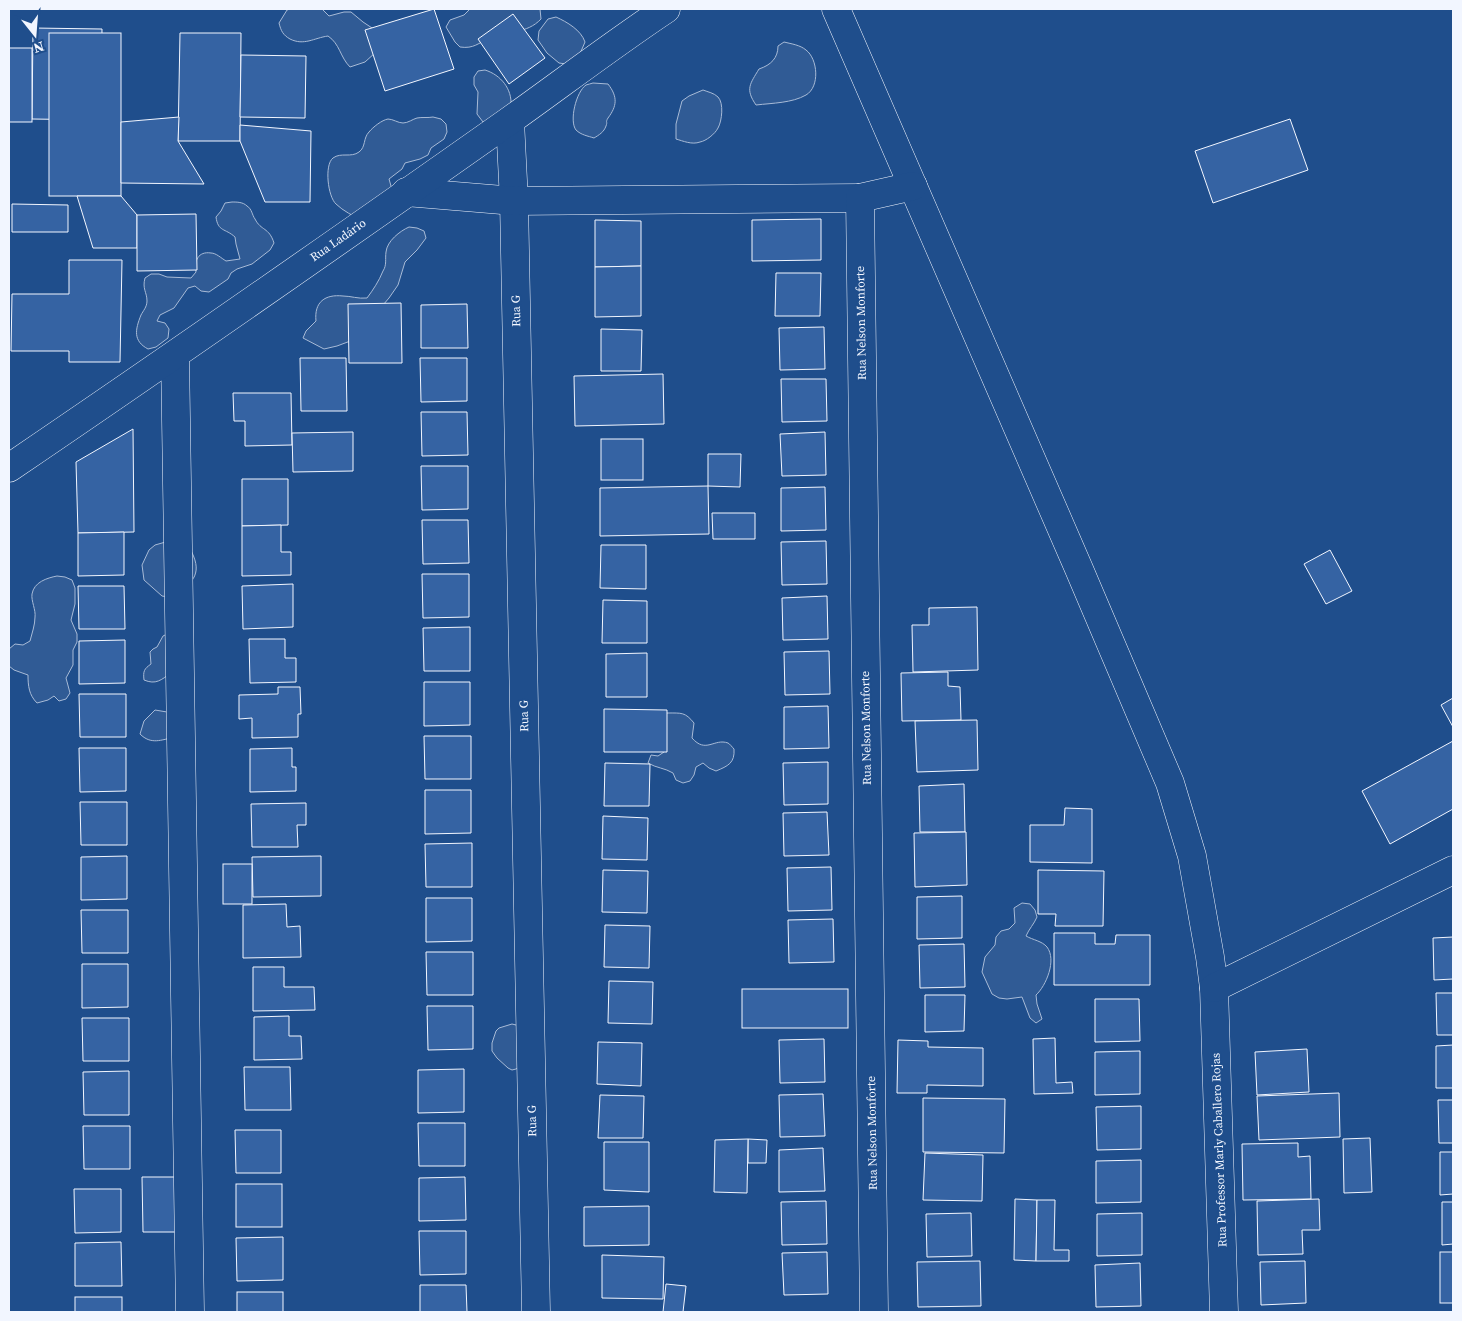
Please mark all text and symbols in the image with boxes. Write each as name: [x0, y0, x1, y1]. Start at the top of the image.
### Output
north arrow: [10, 10, 60, 60]
text: N: [31, 36, 47, 58]
street label: Rua Ladário: [307, 215, 369, 265]
street label: Rua Nelson Monforte: [852, 266, 870, 380]
street label: Rua G: [508, 295, 524, 327]
street label: Rua Nelson Monforte: [857, 671, 875, 785]
street label: Rua G: [516, 700, 532, 732]
street label: Rua Professor Marly Caballero Rojas: [1208, 1053, 1230, 1247]
street label: Rua Nelson Monforte: [863, 1076, 881, 1190]
street label: Rua G: [524, 1105, 540, 1137]

